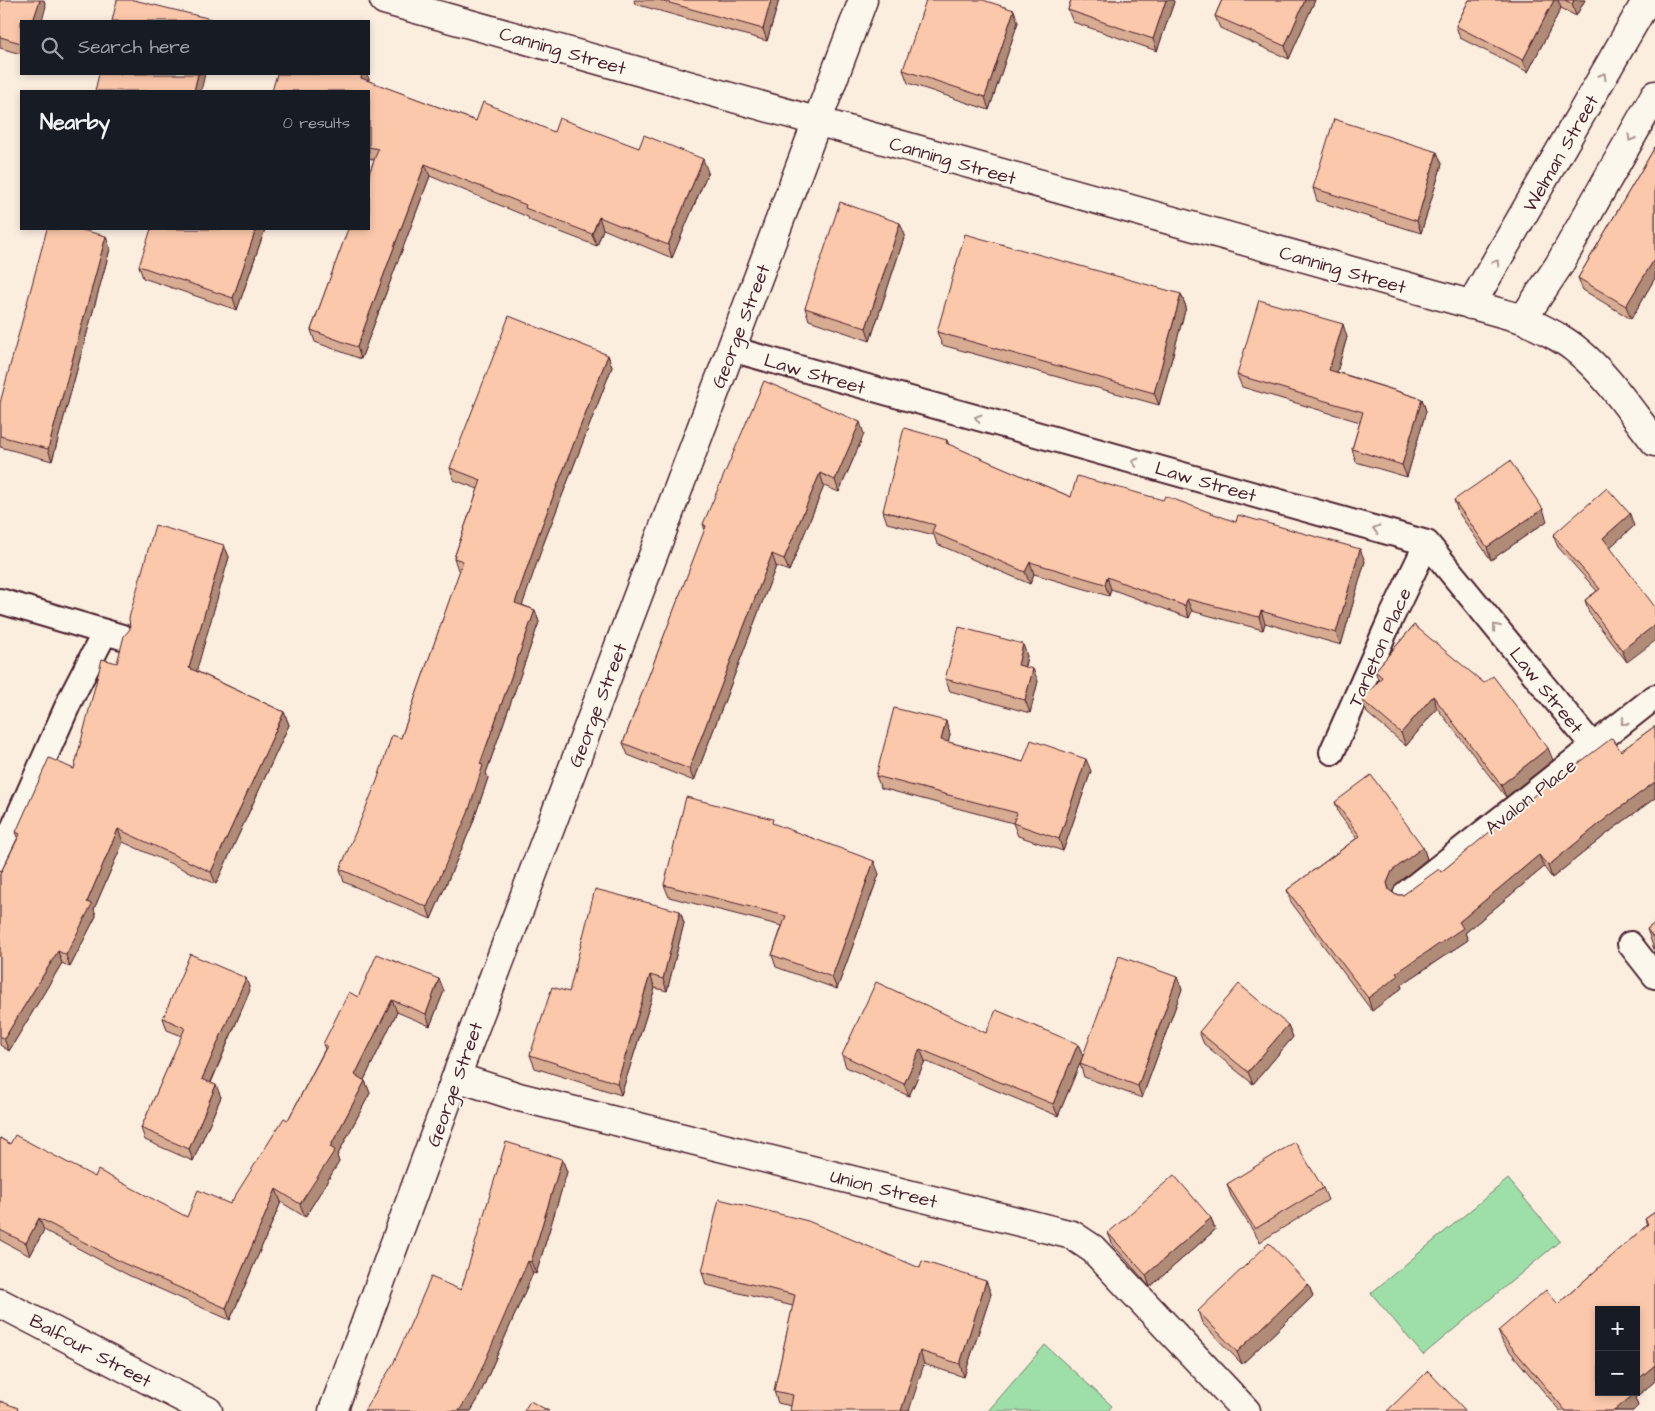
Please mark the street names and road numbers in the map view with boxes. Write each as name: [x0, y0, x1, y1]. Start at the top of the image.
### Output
street label: Canning Street: [496, 20, 629, 83]
street label: Welman Street: [1517, 90, 1606, 217]
street label: Canning Street: [886, 130, 1019, 193]
street label: Canning Street: [1276, 239, 1409, 302]
street label: George Street: [705, 260, 779, 393]
street label: Law Street: [761, 347, 869, 402]
street label: Law Street: [1152, 455, 1260, 510]
street label: Tarleton Place: [1342, 584, 1419, 711]
street label: George Street: [562, 639, 636, 772]
street label: Law Street: [1502, 642, 1589, 740]
street label: Avalon Place: [1479, 753, 1582, 842]
street label: George Street: [420, 1018, 492, 1151]
street label: Union Street: [827, 1163, 940, 1216]
street label: Balfour Street: [25, 1308, 156, 1395]

